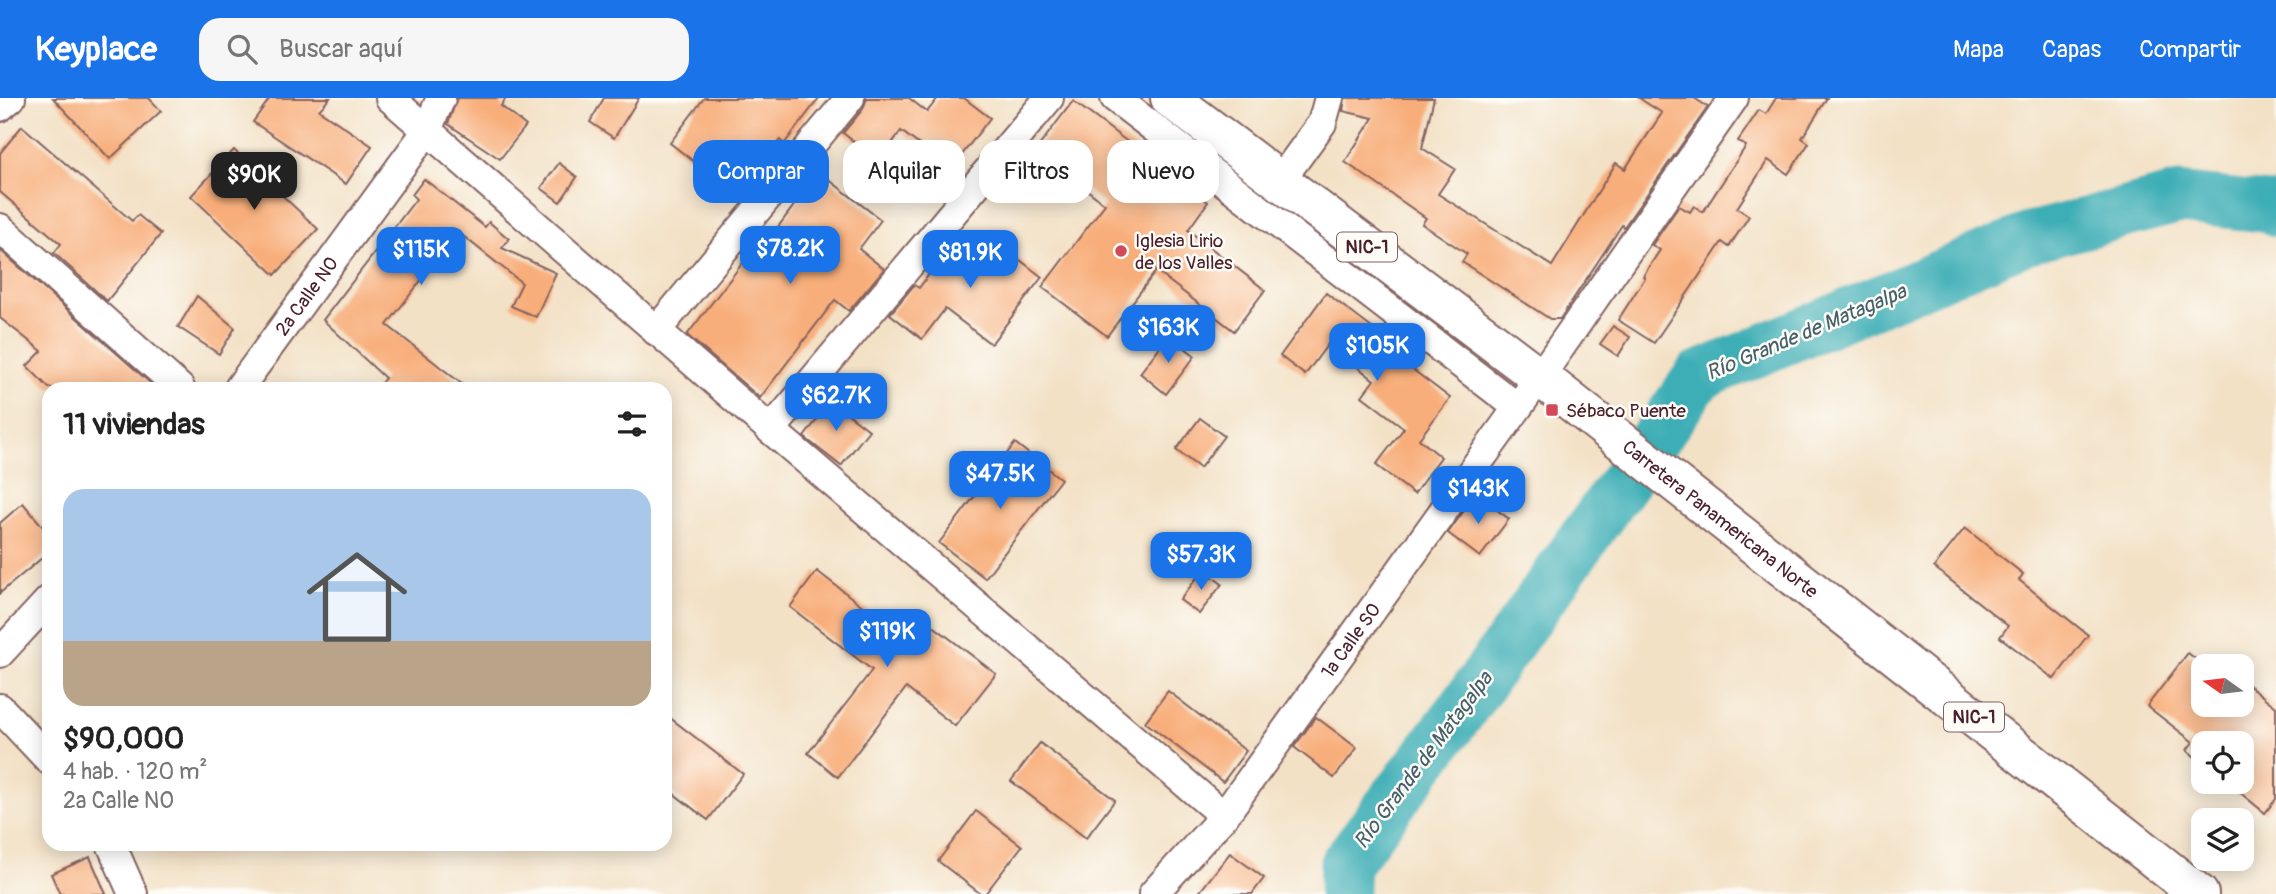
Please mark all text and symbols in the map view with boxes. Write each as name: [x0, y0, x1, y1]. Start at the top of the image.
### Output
search box: [199, 18, 689, 81]
text: Keyplace: [35, 29, 157, 70]
icon: search: [223, 30, 261, 68]
text: Buscar aquí: [279, 33, 403, 65]
text: Mapa: [1953, 35, 2004, 64]
text: Capas: [2042, 35, 2101, 64]
text: Compartir: [2139, 35, 2241, 64]
chip: Comprar: [693, 140, 829, 203]
chip: Alquilar: [843, 140, 965, 203]
chip: Filtros: [979, 140, 1093, 203]
chip: Nuevo: [1107, 140, 1219, 203]
pin: $90K: [213, 152, 295, 212]
text: $90K: [227, 160, 281, 189]
pin: $78.2K: [733, 226, 847, 286]
pin: $115K: [372, 228, 470, 287]
place label: Iglesia Lirio de los Valles: [1135, 229, 1233, 275]
pin: $81.9K: [913, 230, 1027, 290]
road number: NIC-1: [1337, 232, 1397, 262]
text: $78.2K: [756, 234, 824, 263]
text: $115K: [393, 235, 449, 264]
text: $81.9K: [938, 238, 1002, 267]
marker: Iglesia Lirio de los Valles: [1113, 243, 1129, 259]
street label: 2a Calle NO: [270, 252, 344, 341]
water label: Río Grande de Matagalpa: [1702, 278, 1911, 387]
pin: $163K: [1119, 306, 1217, 365]
text: $163K: [1137, 313, 1199, 342]
pin: $105K: [1328, 324, 1426, 383]
text: $105K: [1345, 331, 1409, 360]
pin: $62.7K: [779, 374, 893, 433]
text: $62.7K: [801, 381, 871, 410]
place label: Sébaco Puente: [1566, 399, 1687, 423]
marker: Sébaco Puente: [1544, 402, 1560, 418]
icon: filters: [613, 405, 651, 443]
text: 11 viviendas: [63, 406, 205, 443]
street label: Carretera Panamericana Norte: [1617, 435, 1823, 604]
pin: $47.5K: [943, 452, 1057, 511]
text: $47.5K: [965, 459, 1035, 488]
pin: $143K: [1429, 466, 1527, 526]
text: $143K: [1447, 474, 1509, 503]
pin: $57.3K: [1144, 532, 1258, 592]
icon: home: [294, 534, 420, 660]
text: $57.3K: [1167, 540, 1235, 569]
street label: 1a Calle SO: [1316, 599, 1386, 683]
pin: $119K: [838, 610, 936, 669]
text: $119K: [859, 617, 915, 646]
north arrow: [2191, 654, 2254, 718]
map controls: [2191, 654, 2254, 871]
water label: Río Grande de Matagalpa: [1348, 665, 1500, 854]
road number: NIC-1: [1944, 702, 2004, 732]
text: $90,000: [63, 720, 184, 757]
button: locate: [2191, 731, 2254, 794]
text: 4 hab. · 120 m²: [63, 757, 207, 786]
text: 2a Calle NO: [63, 786, 174, 815]
button: layers: [2191, 808, 2254, 871]

